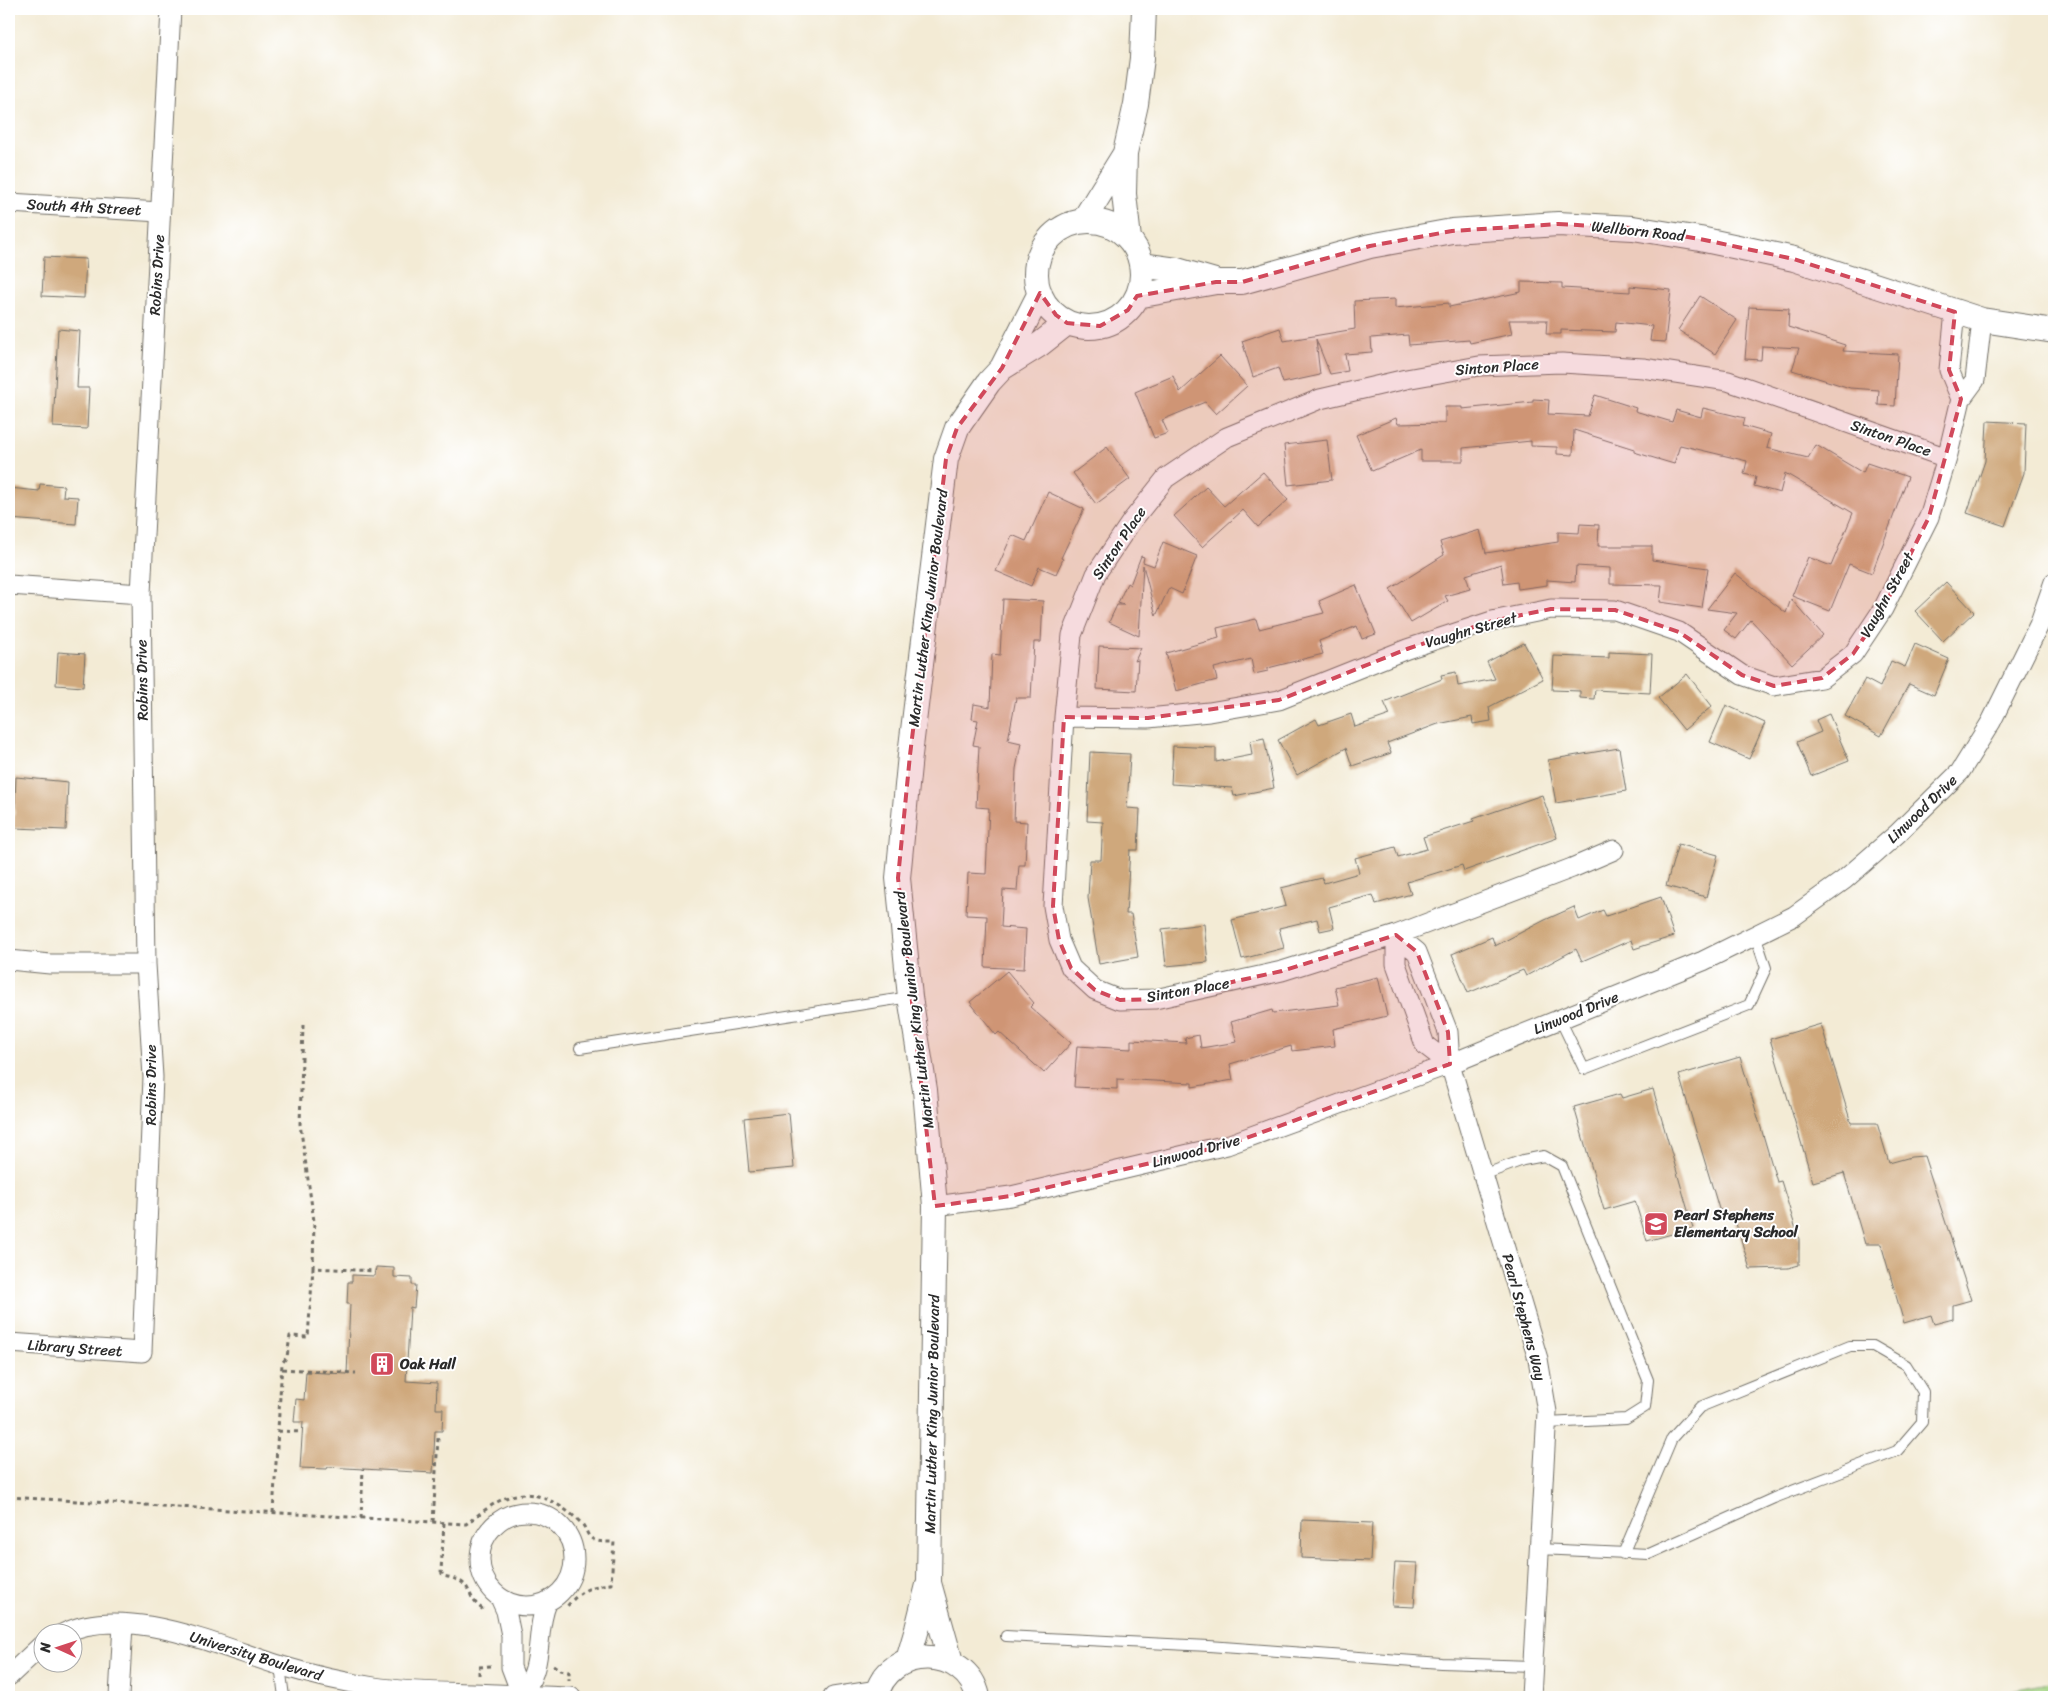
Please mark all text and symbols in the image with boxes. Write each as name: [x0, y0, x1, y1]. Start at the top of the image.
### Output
street label: South 4th Street: [26, 191, 142, 223]
street label: Wellborn Road: [1590, 213, 1687, 249]
street label: Robins Drive: [142, 233, 172, 316]
street label: Sinton Place: [1454, 351, 1540, 383]
street label: Sinton Place: [1847, 412, 1935, 464]
street label: Martin Luther King Junior Boulevard: [901, 487, 956, 728]
street label: Sinton Place: [1085, 501, 1153, 585]
street label: Vaughn Street: [1853, 547, 1922, 643]
street label: Vaughn Street: [1422, 604, 1521, 656]
street label: Robins Drive: [128, 639, 156, 721]
street label: Linwood Drive: [1880, 768, 1964, 850]
street label: Martin Luther King Junior Boulevard: [886, 889, 941, 1130]
street label: Sinton Place: [1144, 970, 1232, 1010]
street label: Linwood Drive: [1529, 984, 1623, 1042]
street label: Robins Drive: [138, 1044, 164, 1126]
street label: Linwood Drive: [1149, 1127, 1243, 1175]
place label: Pearl Stephens Elementary School: [1674, 1202, 1799, 1245]
school or university icon: Pearl Stephens Elementary School: [1643, 1211, 1669, 1237]
street label: Pearl Stephens Way: [1495, 1251, 1554, 1384]
street label: Martin Luther King Junior Boulevard: [917, 1293, 947, 1534]
street label: Library Street: [27, 1332, 124, 1364]
building icon: Oak Hall: [369, 1351, 395, 1377]
place label: Oak Hall: [399, 1351, 457, 1377]
street label: University Boulevard: [187, 1623, 327, 1689]
north arrow: [32, 1624, 82, 1674]
text: N: [33, 1642, 58, 1654]

